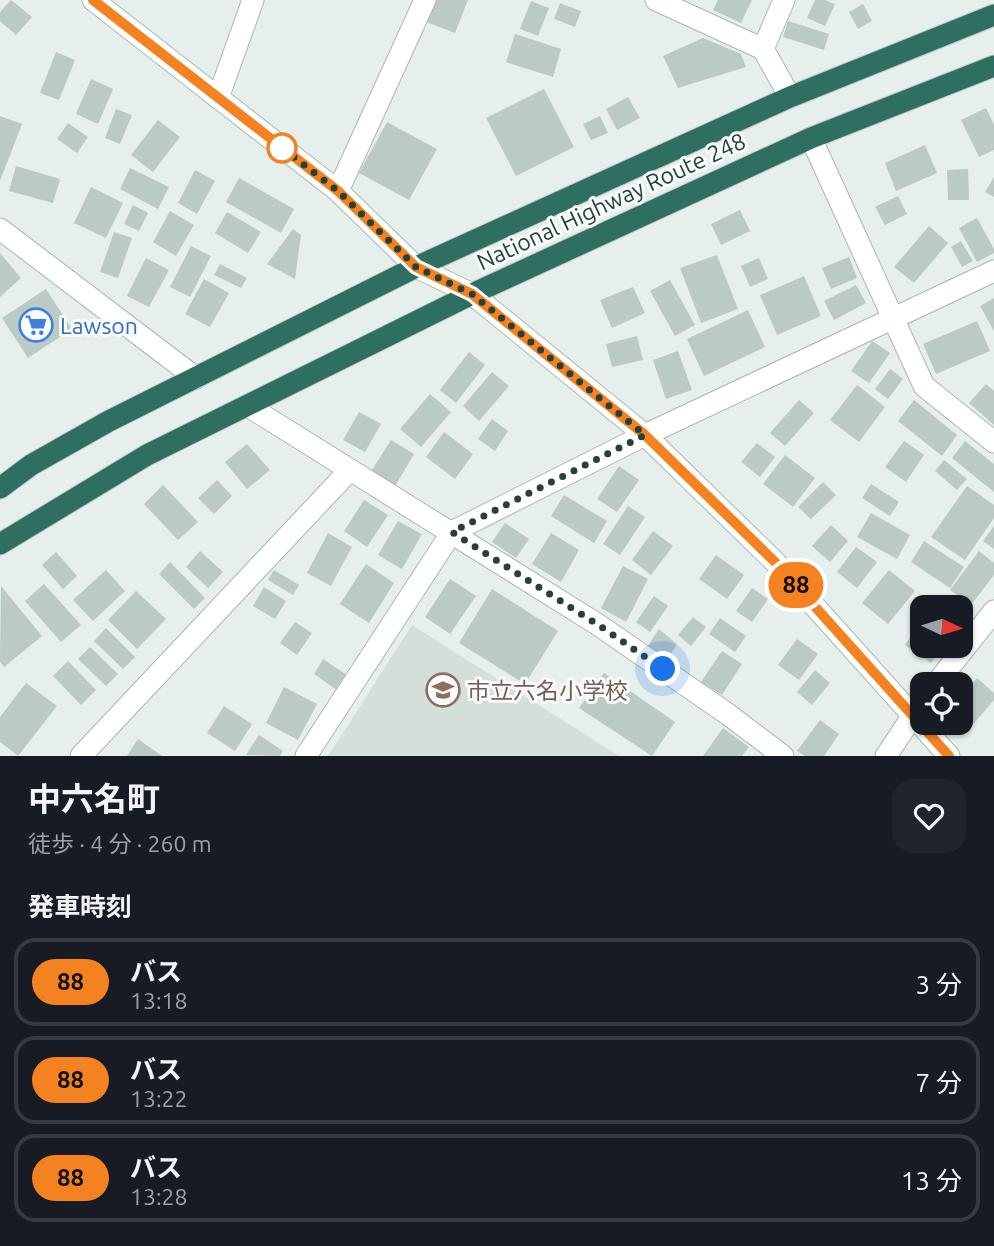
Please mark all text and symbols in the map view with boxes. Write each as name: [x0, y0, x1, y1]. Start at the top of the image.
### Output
street label: National Highway Route 248: [473, 128, 749, 274]
unlabelled marker: [267, 133, 297, 163]
supermarket icon: Lawson: [17, 306, 55, 344]
place label: Lawson: [60, 313, 138, 338]
line badge: 88: [764, 562, 828, 608]
text: 88: [782, 571, 810, 598]
north arrow: [910, 595, 973, 658]
map controls: [910, 595, 973, 735]
your location: [645, 651, 680, 686]
school or university icon: 市立六名小学校: [424, 671, 462, 709]
button: locate: [910, 672, 973, 735]
place label: 市立六名小学校: [467, 678, 628, 703]
button: heart: [892, 779, 966, 853]
text: 中六名町: [28, 780, 160, 817]
text: 徒歩 · 4 分 · 260 m: [28, 831, 212, 856]
text: 発車時刻: [28, 892, 132, 921]
text: バス: [130, 957, 182, 986]
text: 88: [57, 968, 84, 995]
text: 3 分: [915, 970, 962, 999]
text: 13:18: [130, 988, 188, 1013]
text: バス: [130, 1055, 182, 1084]
text: 88: [57, 1066, 84, 1093]
text: 7 分: [915, 1068, 962, 1097]
text: 13:22: [130, 1086, 188, 1111]
text: バス: [130, 1153, 182, 1182]
text: 88: [57, 1164, 84, 1191]
text: 13 分: [901, 1166, 962, 1195]
text: 13:28: [130, 1184, 188, 1209]

